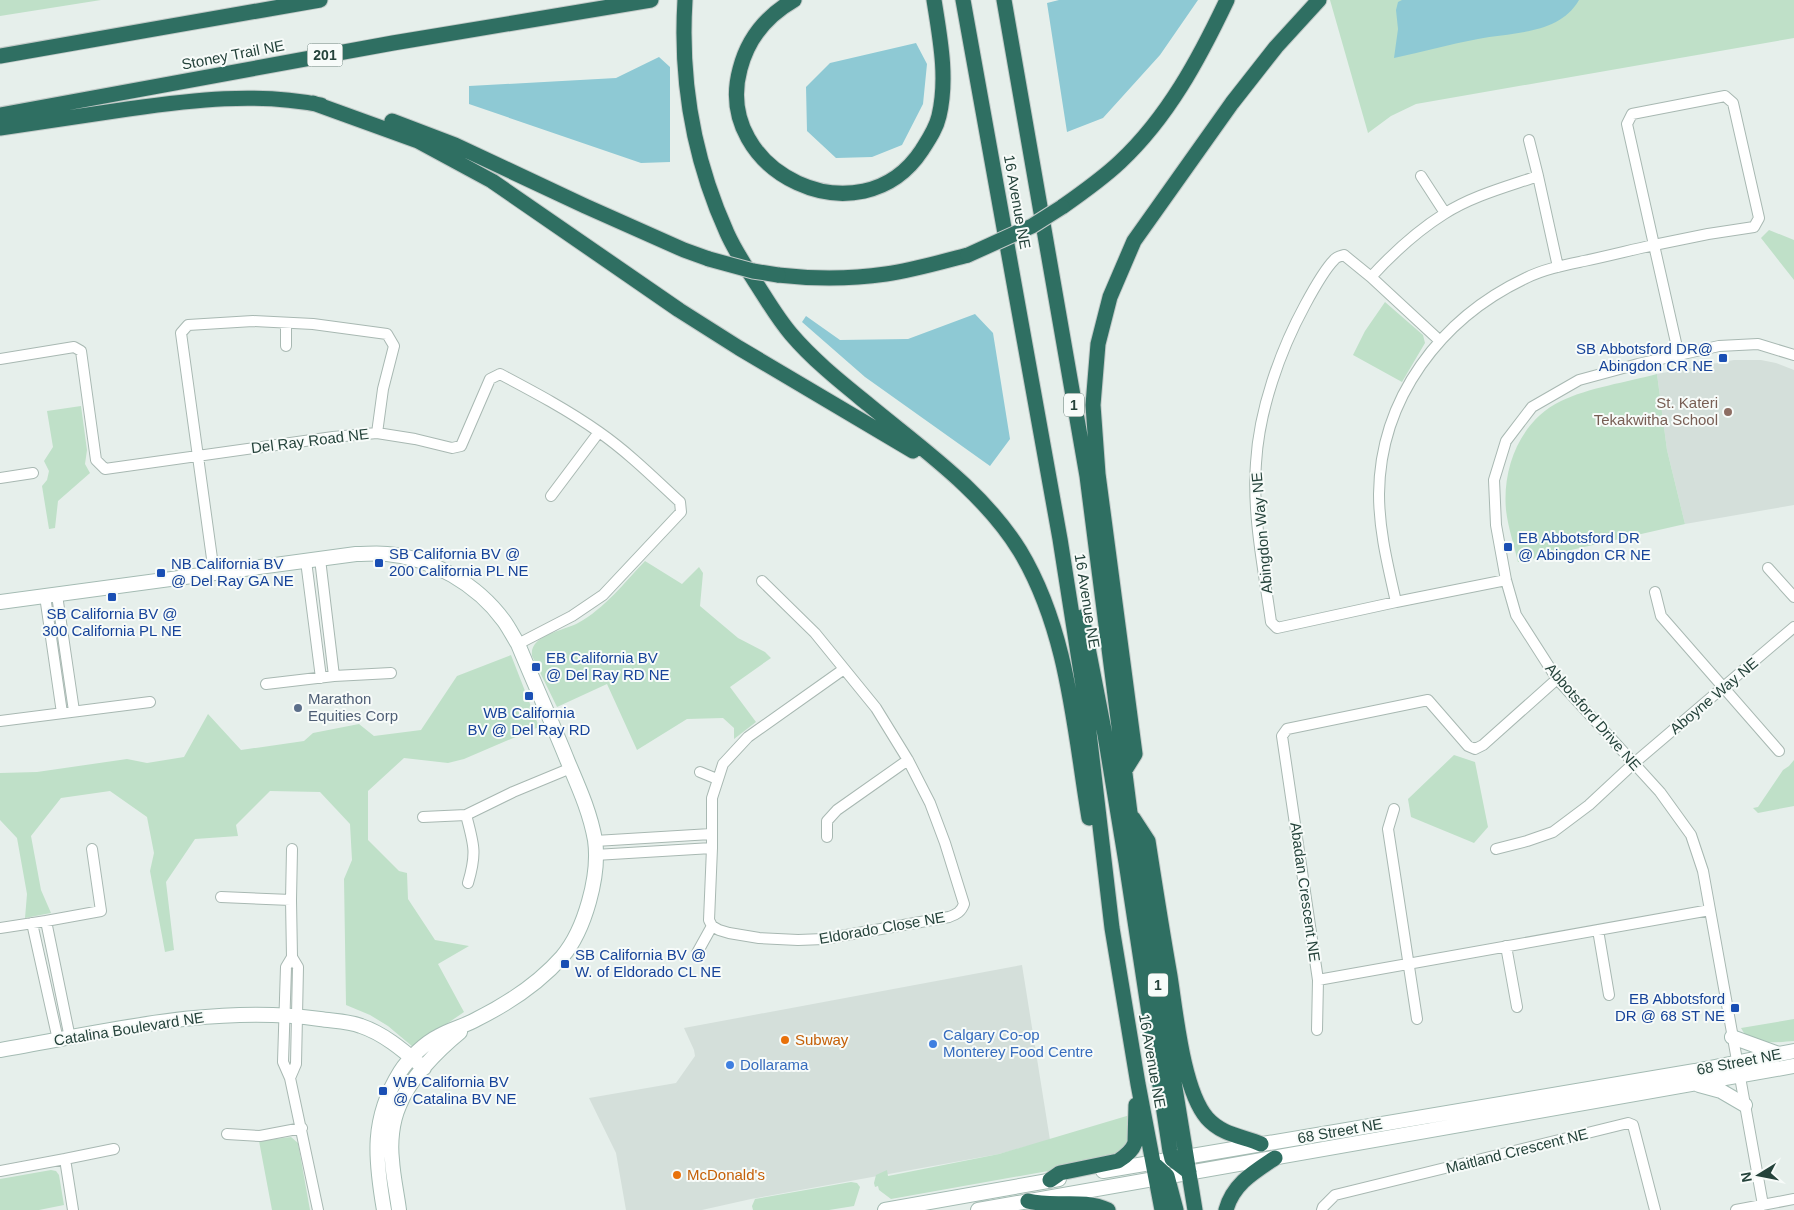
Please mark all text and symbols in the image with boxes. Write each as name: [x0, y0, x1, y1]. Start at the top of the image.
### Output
street label: Stoney Trail NE: [180, 36, 286, 73]
road number: 201: [308, 44, 342, 66]
street label: 16 Avenue NE: [1001, 153, 1034, 250]
place label: SB Abbotsford DR@ Abingdon CR NE: [1576, 340, 1713, 374]
marker: SB Abbotsford DR@ Abingdon CR NE: [1717, 352, 1729, 364]
road number: 1: [1064, 394, 1084, 416]
place label: St. Kateri Tekakwitha School: [1594, 394, 1718, 428]
marker: St. Kateri Tekakwitha School: [1722, 406, 1734, 418]
street label: Del Ray Road NE: [250, 425, 370, 456]
street label: Abingdon Way NE: [1248, 472, 1275, 595]
place label: EB Abbotsford DR @ Abingdon CR NE: [1518, 529, 1651, 563]
marker: EB Abbotsford DR @ Abingdon CR NE: [1502, 541, 1514, 553]
place label: SB California BV @ 200 California PL NE: [389, 545, 529, 579]
street label: 16 Avenue NE: [1072, 552, 1103, 649]
place label: NB California BV @ Del Ray GA NE: [171, 555, 294, 589]
marker: SB California BV @ 200 California PL NE: [373, 557, 385, 569]
marker: NB California BV @ Del Ray GA NE: [155, 567, 167, 579]
marker: SB California BV @ 300 California PL NE: [106, 591, 118, 603]
place label: SB California BV @ 300 California PL NE: [42, 605, 182, 639]
place label: EB California BV @ Del Ray RD NE: [546, 649, 670, 683]
street label: Aboyne Way NE: [1666, 654, 1761, 737]
street label: Abbotsford Drive NE: [1542, 659, 1645, 774]
marker: EB California BV @ Del Ray RD NE: [530, 661, 542, 673]
place label: Marathon Equities Corp: [308, 690, 398, 724]
marker: WB California BV @ Del Ray RD: [523, 690, 535, 702]
marker: Marathon Equities Corp: [292, 702, 304, 714]
place label: WB California BV @ Del Ray RD: [468, 704, 591, 738]
street label: Abadan Crescent NE: [1287, 821, 1324, 963]
street label: Eldorado Close NE: [818, 908, 946, 947]
place label: SB California BV @ W. of Eldorado CL NE: [575, 946, 721, 980]
marker: SB California BV @ W. of Eldorado CL NE: [559, 958, 571, 970]
road number: 1: [1148, 974, 1168, 996]
place label: EB Abbotsford DR @ 68 ST NE: [1615, 990, 1725, 1024]
marker: EB Abbotsford DR @ 68 ST NE: [1729, 1002, 1741, 1014]
street label: Catalina Boulevard NE: [53, 1008, 205, 1049]
street label: 16 Avenue NE: [1136, 1012, 1169, 1109]
place label: Calgary Co-op Monterey Food Centre: [943, 1026, 1093, 1060]
place label: Subway: [795, 1031, 849, 1048]
marker: Subway: [779, 1034, 791, 1046]
marker: Calgary Co-op Monterey Food Centre: [927, 1038, 939, 1050]
street label: 68 Street NE: [1695, 1045, 1783, 1078]
place label: Dollarama: [740, 1056, 809, 1073]
marker: Dollarama: [724, 1059, 736, 1071]
place label: WB California BV @ Catalina BV NE: [393, 1073, 517, 1107]
marker: WB California BV @ Catalina BV NE: [377, 1085, 389, 1097]
street label: 68 Street NE: [1296, 1115, 1384, 1146]
street label: Maitland Crescent NE: [1444, 1125, 1590, 1176]
north arrow: [1734, 1150, 1784, 1200]
place label: McDonald's: [687, 1166, 765, 1183]
marker: McDonald's: [671, 1169, 683, 1181]
text: N: [1737, 1171, 1755, 1184]

